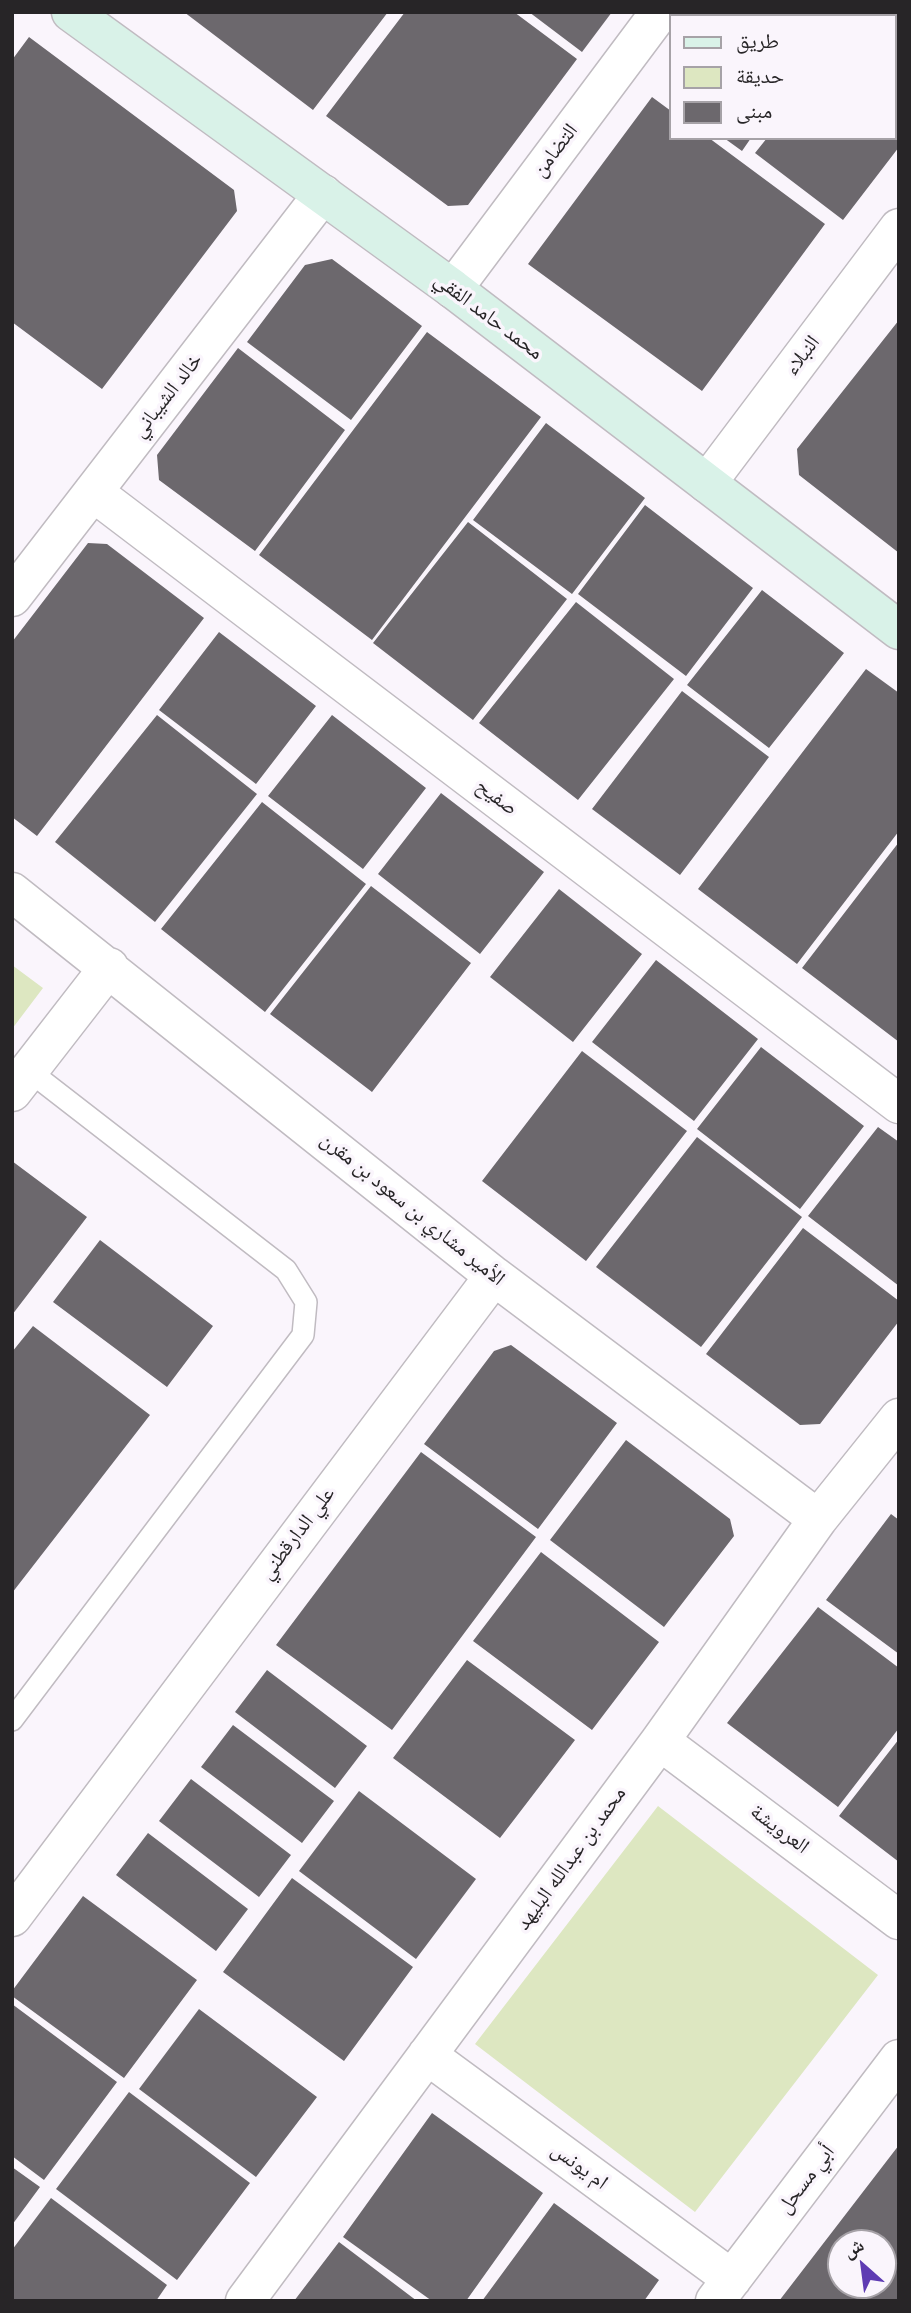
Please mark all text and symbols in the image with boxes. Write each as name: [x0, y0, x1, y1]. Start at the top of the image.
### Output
legend: [670, 14, 897, 140]
text: طريق: [736, 24, 779, 56]
text: حديقة: [736, 59, 784, 91]
text: مبنى: [736, 94, 772, 126]
street label: التضامن: [528, 119, 584, 183]
street label: محمد حامد الفقي: [429, 268, 547, 366]
street label: النبلاء: [780, 331, 826, 381]
street label: خالد الشيباني: [127, 349, 209, 443]
street label: صفيح: [470, 774, 522, 822]
street label: الأمير مشاري بن سعود بن مقرن: [315, 1128, 509, 1292]
street label: علي الدارقطني: [255, 1483, 341, 1585]
street label: محمد بن عبدالله البليهد: [512, 1782, 632, 1936]
street label: العرويشة: [745, 1800, 813, 1860]
street label: ام يونس: [546, 2138, 612, 2196]
street label: أبي مسحل: [773, 2141, 841, 2219]
north arrow: [827, 2229, 897, 2299]
text: ش: [837, 2229, 869, 2264]

